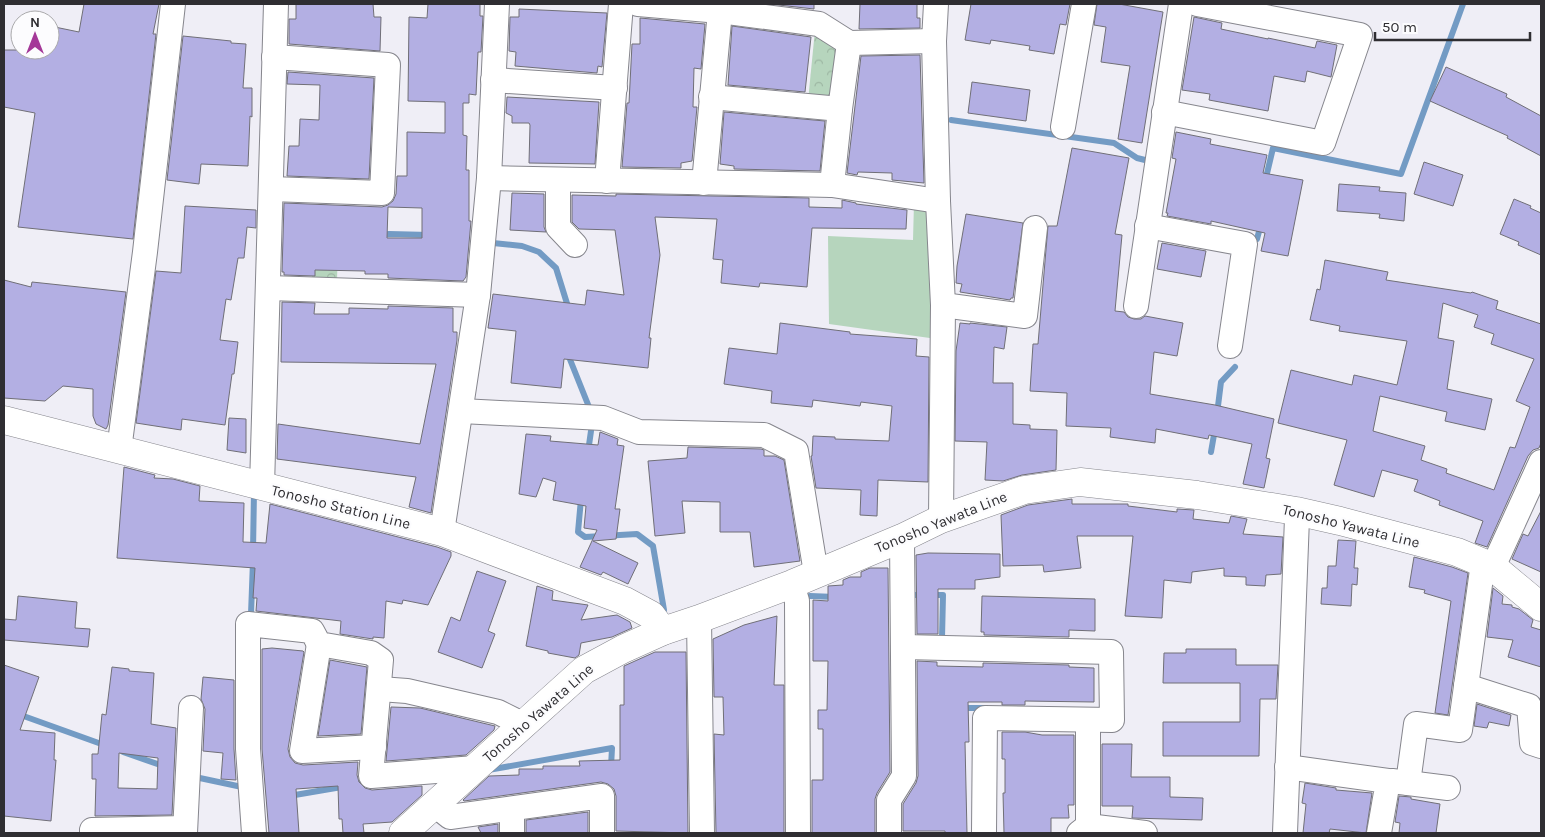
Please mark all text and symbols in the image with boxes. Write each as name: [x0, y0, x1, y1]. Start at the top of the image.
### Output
north arrow: [10, 10, 60, 60]
scale bar: [1375, 10, 1530, 42]
text: N: [30, 14, 40, 31]
text: 50 m: [1382, 18, 1417, 36]
street label: Tonosho Station Line: [270, 481, 412, 533]
street label: Tonosho Yawata Line: [872, 487, 1010, 557]
street label: Tonosho Yawata Line: [1280, 500, 1422, 552]
street label: Tonosho Yawata Line: [479, 660, 597, 766]

